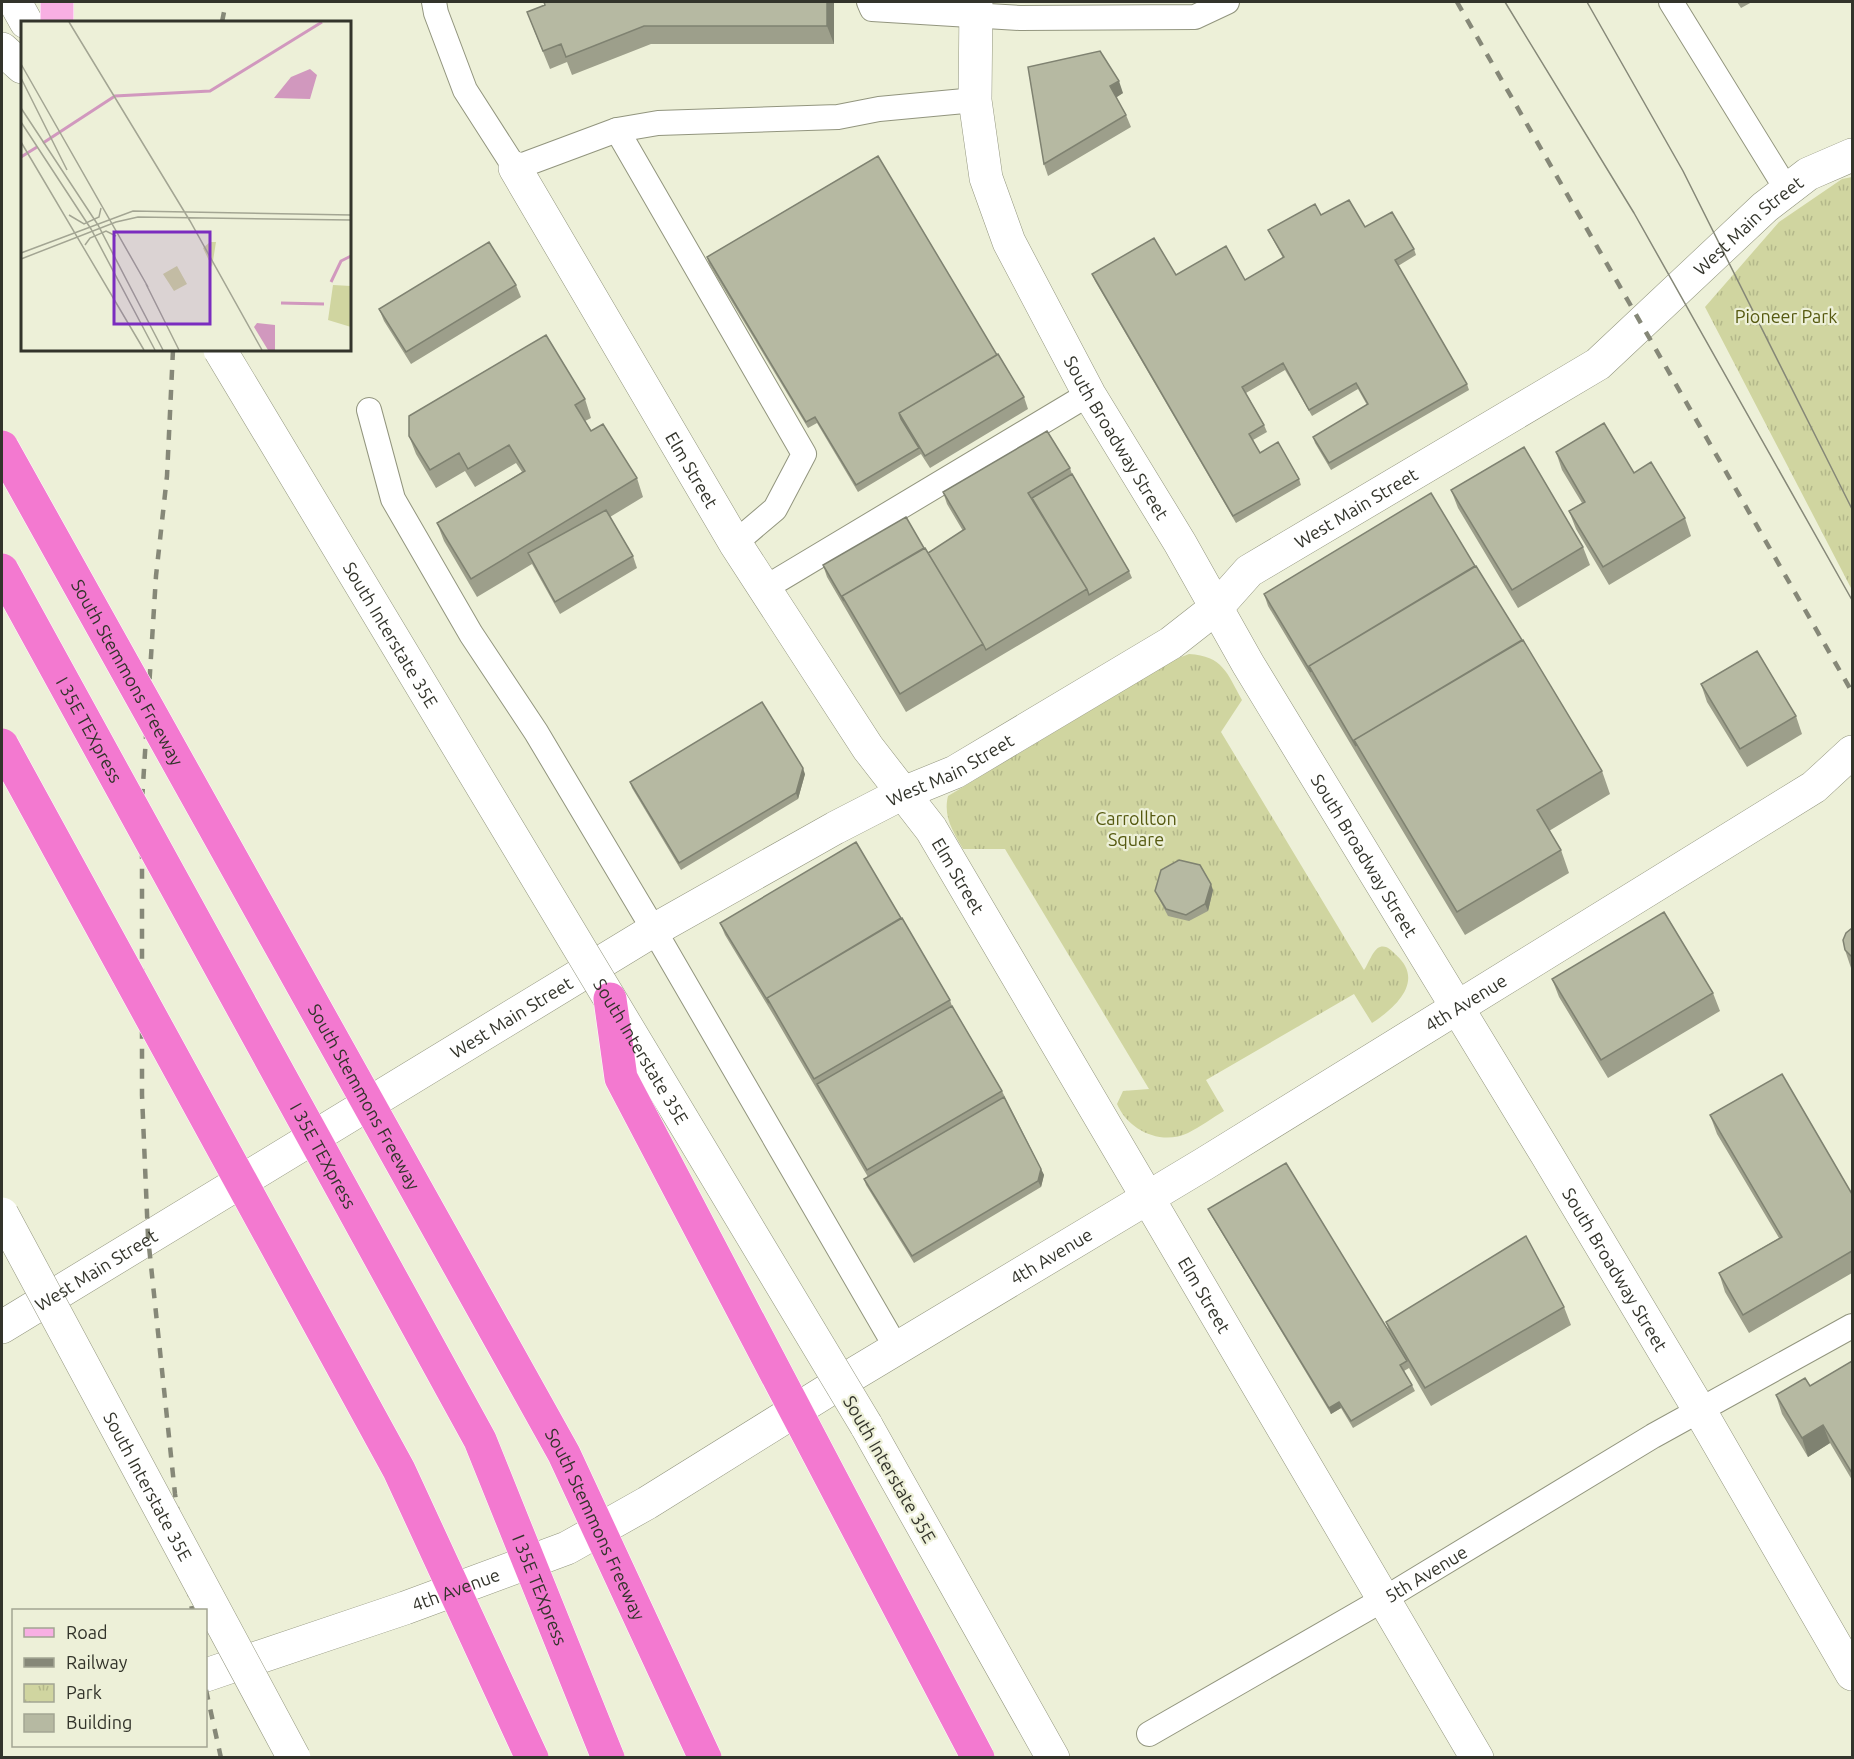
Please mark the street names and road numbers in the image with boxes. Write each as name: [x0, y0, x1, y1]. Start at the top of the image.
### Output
street label: West Main Street: [1689, 172, 1807, 279]
street label: South Broadway Street: [1061, 352, 1173, 523]
street label: Elm Street: [662, 428, 722, 512]
street label: West Main Street: [1291, 464, 1421, 552]
street label: South Interstate 35E: [340, 558, 442, 711]
street label: South Stemmons Freeway: [68, 576, 188, 769]
street label: I 35E TEXpress: [53, 673, 127, 786]
street label: West Main Street: [883, 730, 1017, 810]
street label: South Broadway Street: [1307, 770, 1422, 940]
street label: Elm Street: [928, 834, 989, 917]
street label: 4th Avenue: [1421, 970, 1510, 1035]
street label: West Main Street: [446, 972, 576, 1062]
street label: South Interstate 35E: [590, 975, 693, 1127]
street label: South Stemmons Freeway: [305, 1000, 425, 1193]
street label: I 35E TEXpress: [287, 1099, 361, 1212]
street label: South Broadway Street: [1559, 1184, 1672, 1355]
street label: 4th Avenue: [1006, 1224, 1096, 1288]
street label: West Main Street: [31, 1225, 161, 1315]
street label: Elm Street: [1175, 1253, 1235, 1336]
street label: South Interstate 35E: [840, 1392, 940, 1546]
street label: South Interstate 35E: [100, 1408, 196, 1564]
street label: South Stemmons Freeway: [542, 1425, 650, 1623]
street label: I 35E TEXpress: [509, 1531, 572, 1648]
street label: 5th Avenue: [1381, 1541, 1471, 1606]
street label: 4th Avenue: [409, 1564, 502, 1615]

